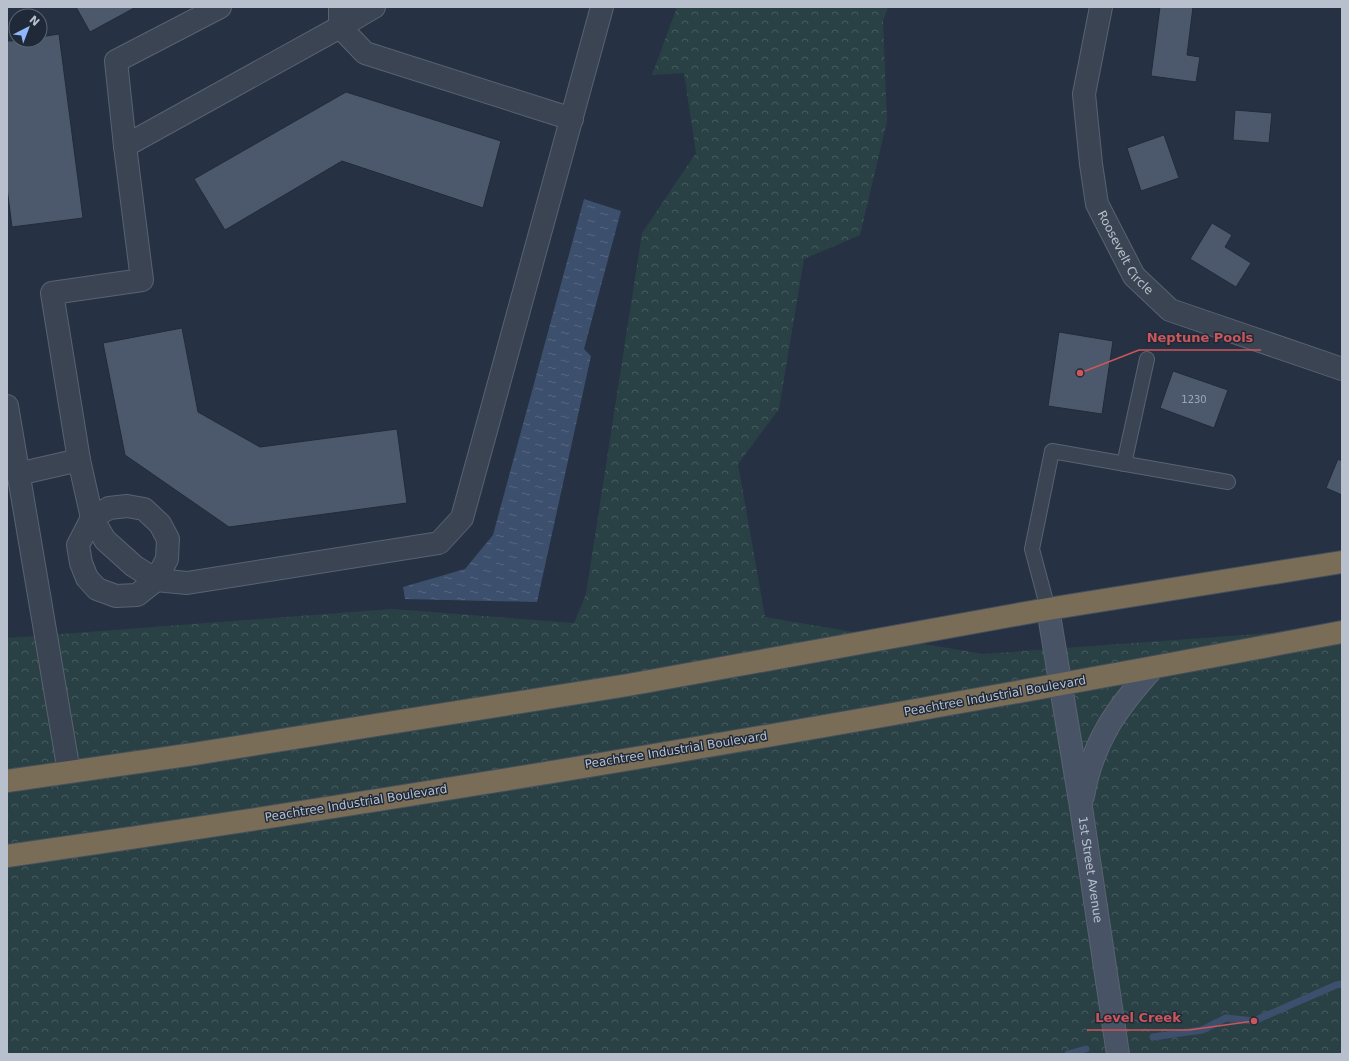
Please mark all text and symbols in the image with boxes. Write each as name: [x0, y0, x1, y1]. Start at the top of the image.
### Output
north arrow: [8, 8, 48, 48]
text: N: [27, 13, 42, 29]
street label: Roosevelt Circle: [1095, 208, 1156, 297]
callout: Neptune Pools: [1139, 325, 1261, 350]
text: Neptune Pools: [1147, 330, 1254, 345]
house number: 1230: [1181, 394, 1207, 405]
street label: Peachtree Industrial Boulevard: [903, 673, 1087, 719]
street label: Peachtree Industrial Boulevard: [584, 729, 768, 771]
street label: Peachtree Industrial Boulevard: [264, 782, 448, 824]
street label: 1st Street Avenue: [1075, 815, 1105, 924]
callout: Level Creek: [1087, 1005, 1189, 1030]
text: Level Creek: [1095, 1010, 1181, 1025]

